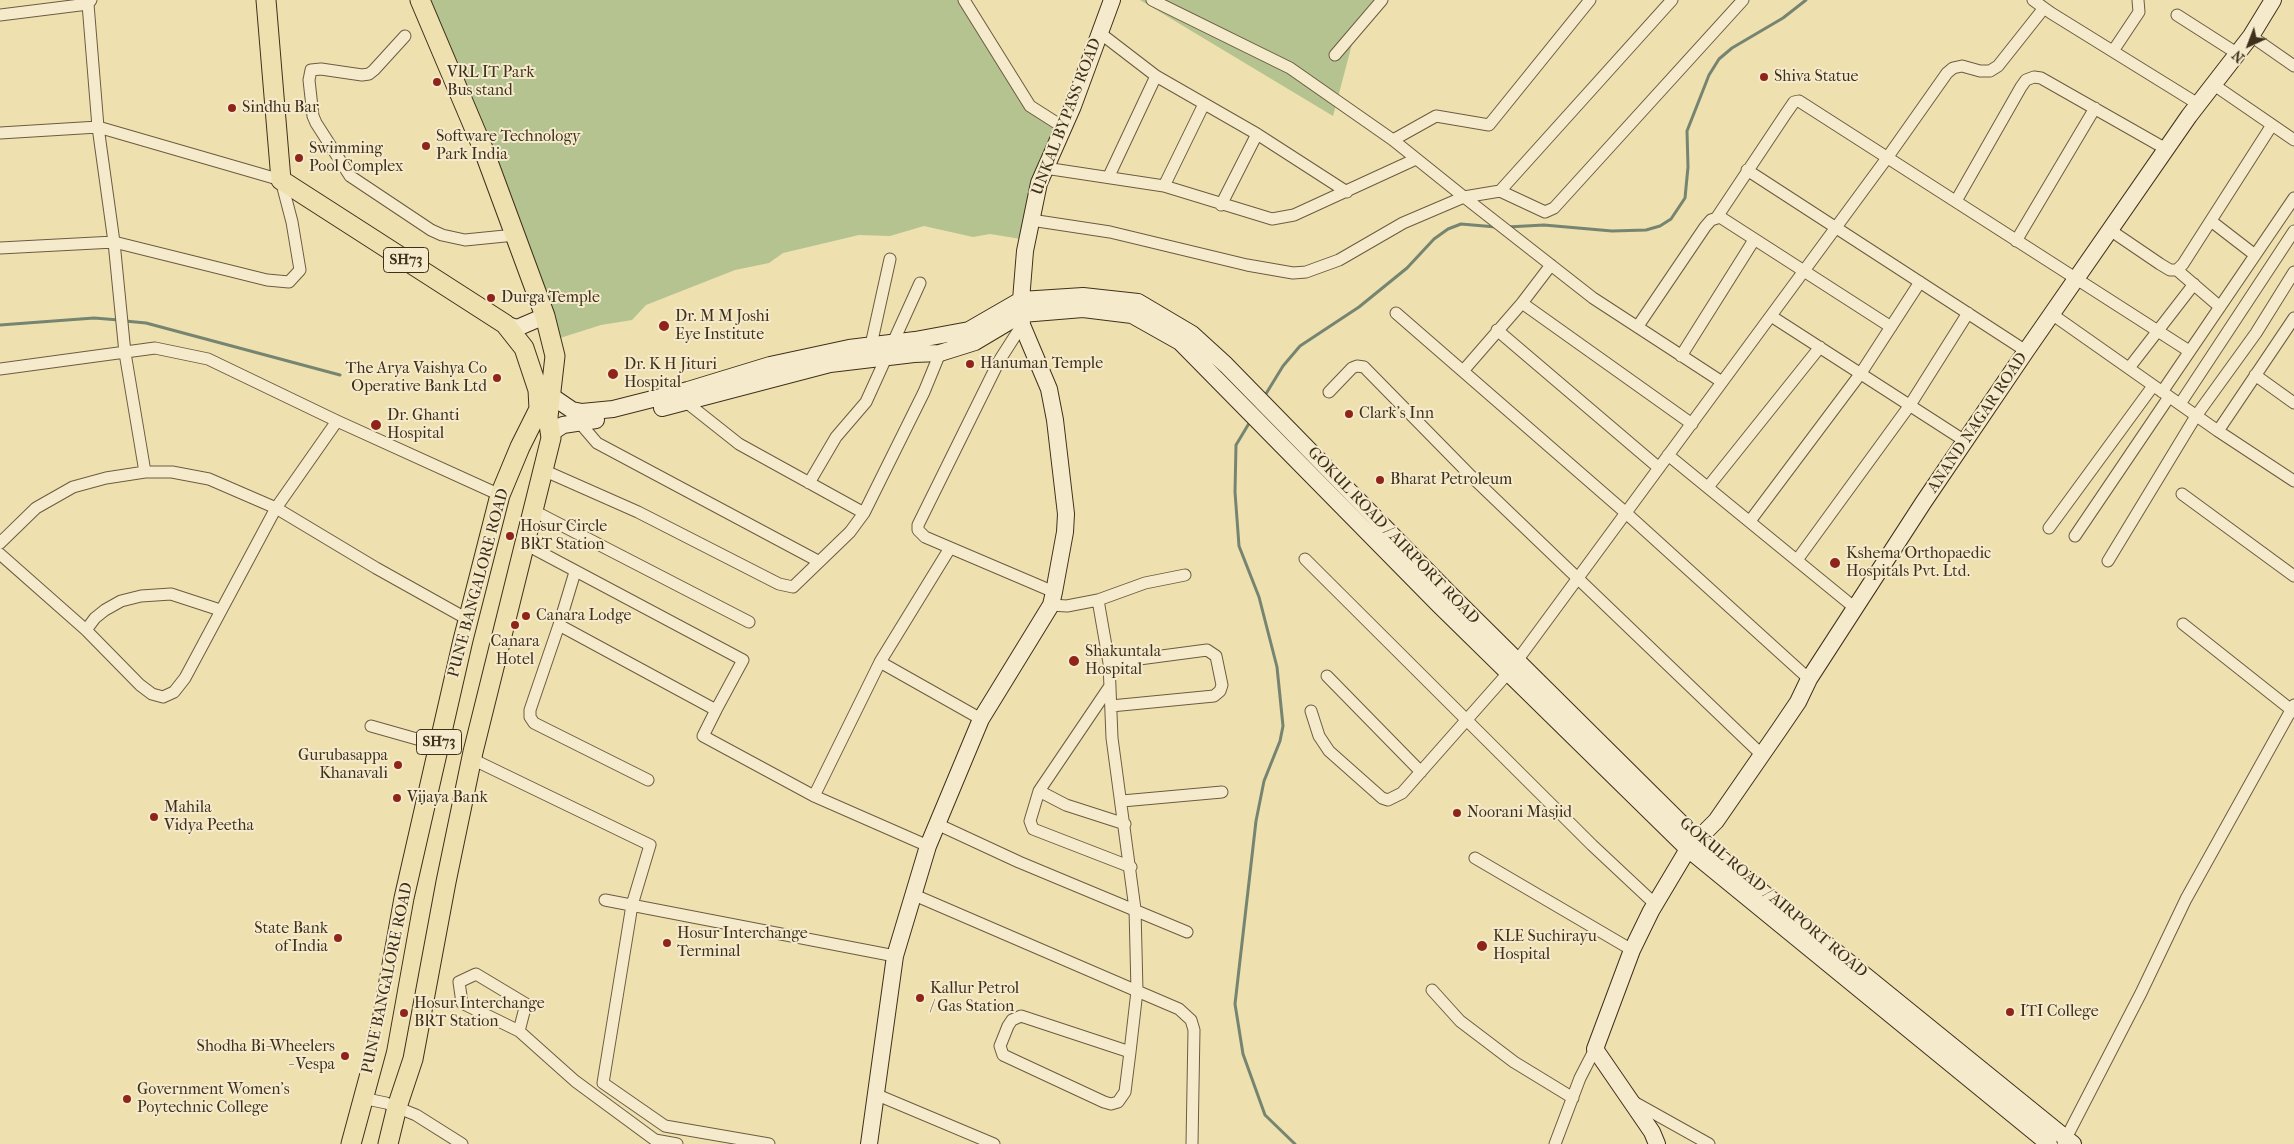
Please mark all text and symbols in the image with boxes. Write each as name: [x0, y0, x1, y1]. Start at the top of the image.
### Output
north arrow: [2224, 20, 2274, 70]
street label: UNKAL BYPASS ROAD: [1028, 36, 1106, 198]
text: N: [2229, 46, 2248, 66]
place label: VRL IT Park Bus stand: [447, 63, 534, 101]
place label: Shiva Statue: [1774, 67, 1858, 87]
marker: Shiva Statue: [1758, 71, 1770, 83]
marker: VRL IT Park Bus stand: [431, 76, 443, 88]
place label: Sindhu Bar: [242, 98, 319, 118]
marker: Sindhu Bar: [226, 102, 238, 114]
place label: Software Technology Park India: [436, 127, 581, 165]
place label: Swimming Pool Complex: [309, 139, 403, 177]
marker: Software Technology Park India: [420, 140, 432, 152]
marker: Swimming Pool Complex: [293, 152, 305, 164]
road number: SH73: [384, 248, 428, 272]
place label: Durga Temple: [501, 288, 600, 308]
marker: Durga Temple: [485, 292, 497, 304]
place label: Dr. M M Joshi Eye Institute: [675, 307, 770, 345]
marker: Dr. M M Joshi Eye Institute: [657, 319, 671, 333]
street label: ANAND NAGAR ROAD: [1924, 349, 2032, 497]
place label: Hanuman Temple: [980, 354, 1103, 374]
place label: Dr. K H Jituri Hospital: [624, 355, 717, 393]
marker: Hanuman Temple: [964, 358, 976, 370]
place label: The Arya Vaishya Co Operative Bank Ltd: [345, 359, 487, 397]
marker: Dr. K H Jituri Hospital: [606, 367, 620, 381]
marker: The Arya Vaishya Co Operative Bank Ltd: [491, 372, 503, 384]
place label: Clark's Inn: [1359, 404, 1434, 424]
place label: Dr. Ghanti Hospital: [387, 406, 459, 444]
marker: Clark's Inn: [1343, 408, 1355, 420]
marker: Dr. Ghanti Hospital: [369, 418, 383, 432]
street label: GOKUL ROAD / AIRPORT ROAD: [1303, 443, 1483, 629]
place label: Bharat Petroleum: [1390, 470, 1512, 490]
marker: Bharat Petroleum: [1374, 474, 1386, 486]
street label: PUNE BANGALORE ROAD: [445, 486, 513, 680]
place label: Hosur Circle BRT Station: [520, 517, 607, 555]
marker: Hosur Circle BRT Station: [504, 530, 516, 542]
place label: Kshema Orthopaedic Hospitals Pvt. Ltd.: [1846, 544, 1991, 582]
marker: Kshema Orthopaedic Hospitals Pvt. Ltd.: [1828, 556, 1842, 570]
place label: Canara Lodge: [536, 606, 632, 626]
marker: Canara Lodge: [520, 610, 532, 622]
marker: Canara Hotel: [509, 619, 521, 631]
place label: Canara Hotel: [490, 632, 540, 670]
place label: Shakuntala Hospital: [1085, 642, 1161, 680]
marker: Shakuntala Hospital: [1067, 654, 1081, 668]
road number: SH73: [416, 730, 462, 754]
place label: Gurubasappa Khanavali: [298, 746, 388, 784]
marker: Gurubasappa Khanavali: [392, 759, 404, 771]
place label: Vijaya Bank: [407, 788, 488, 808]
marker: Vijaya Bank: [391, 792, 403, 804]
place label: Mahila Vidya Peetha: [164, 798, 254, 836]
place label: Noorani Masjid: [1467, 803, 1572, 823]
marker: Noorani Masjid: [1451, 807, 1463, 819]
marker: Mahila Vidya Peetha: [148, 811, 160, 823]
street label: GOKUL ROAD / AIRPORT ROAD: [1675, 814, 1871, 982]
street label: PUNE BANGALORE ROAD: [358, 881, 418, 1075]
place label: State Bank of India: [254, 919, 328, 957]
place label: Hosur Interchange Terminal: [677, 924, 808, 962]
place label: KLE Suchirayu Hospital: [1493, 927, 1597, 965]
marker: State Bank of India: [332, 932, 344, 944]
marker: Hosur Interchange Terminal: [661, 937, 673, 949]
marker: KLE Suchirayu Hospital: [1475, 939, 1489, 953]
place label: Kallur Petrol / Gas Station: [930, 979, 1019, 1017]
marker: Kallur Petrol / Gas Station: [914, 992, 926, 1004]
place label: Hosur Interchange BRT Station: [414, 994, 545, 1032]
place label: ITI College: [2020, 1002, 2099, 1022]
marker: ITI College: [2004, 1006, 2016, 1018]
marker: Hosur Interchange BRT Station: [398, 1007, 410, 1019]
place label: Shodha Bi-Wheelers - Vespa: [197, 1037, 335, 1075]
marker: Shodha Bi-Wheelers - Vespa: [339, 1050, 351, 1062]
place label: Government Women's Poytechnic College: [137, 1080, 290, 1118]
marker: Government Women's Poytechnic College: [121, 1093, 133, 1105]

